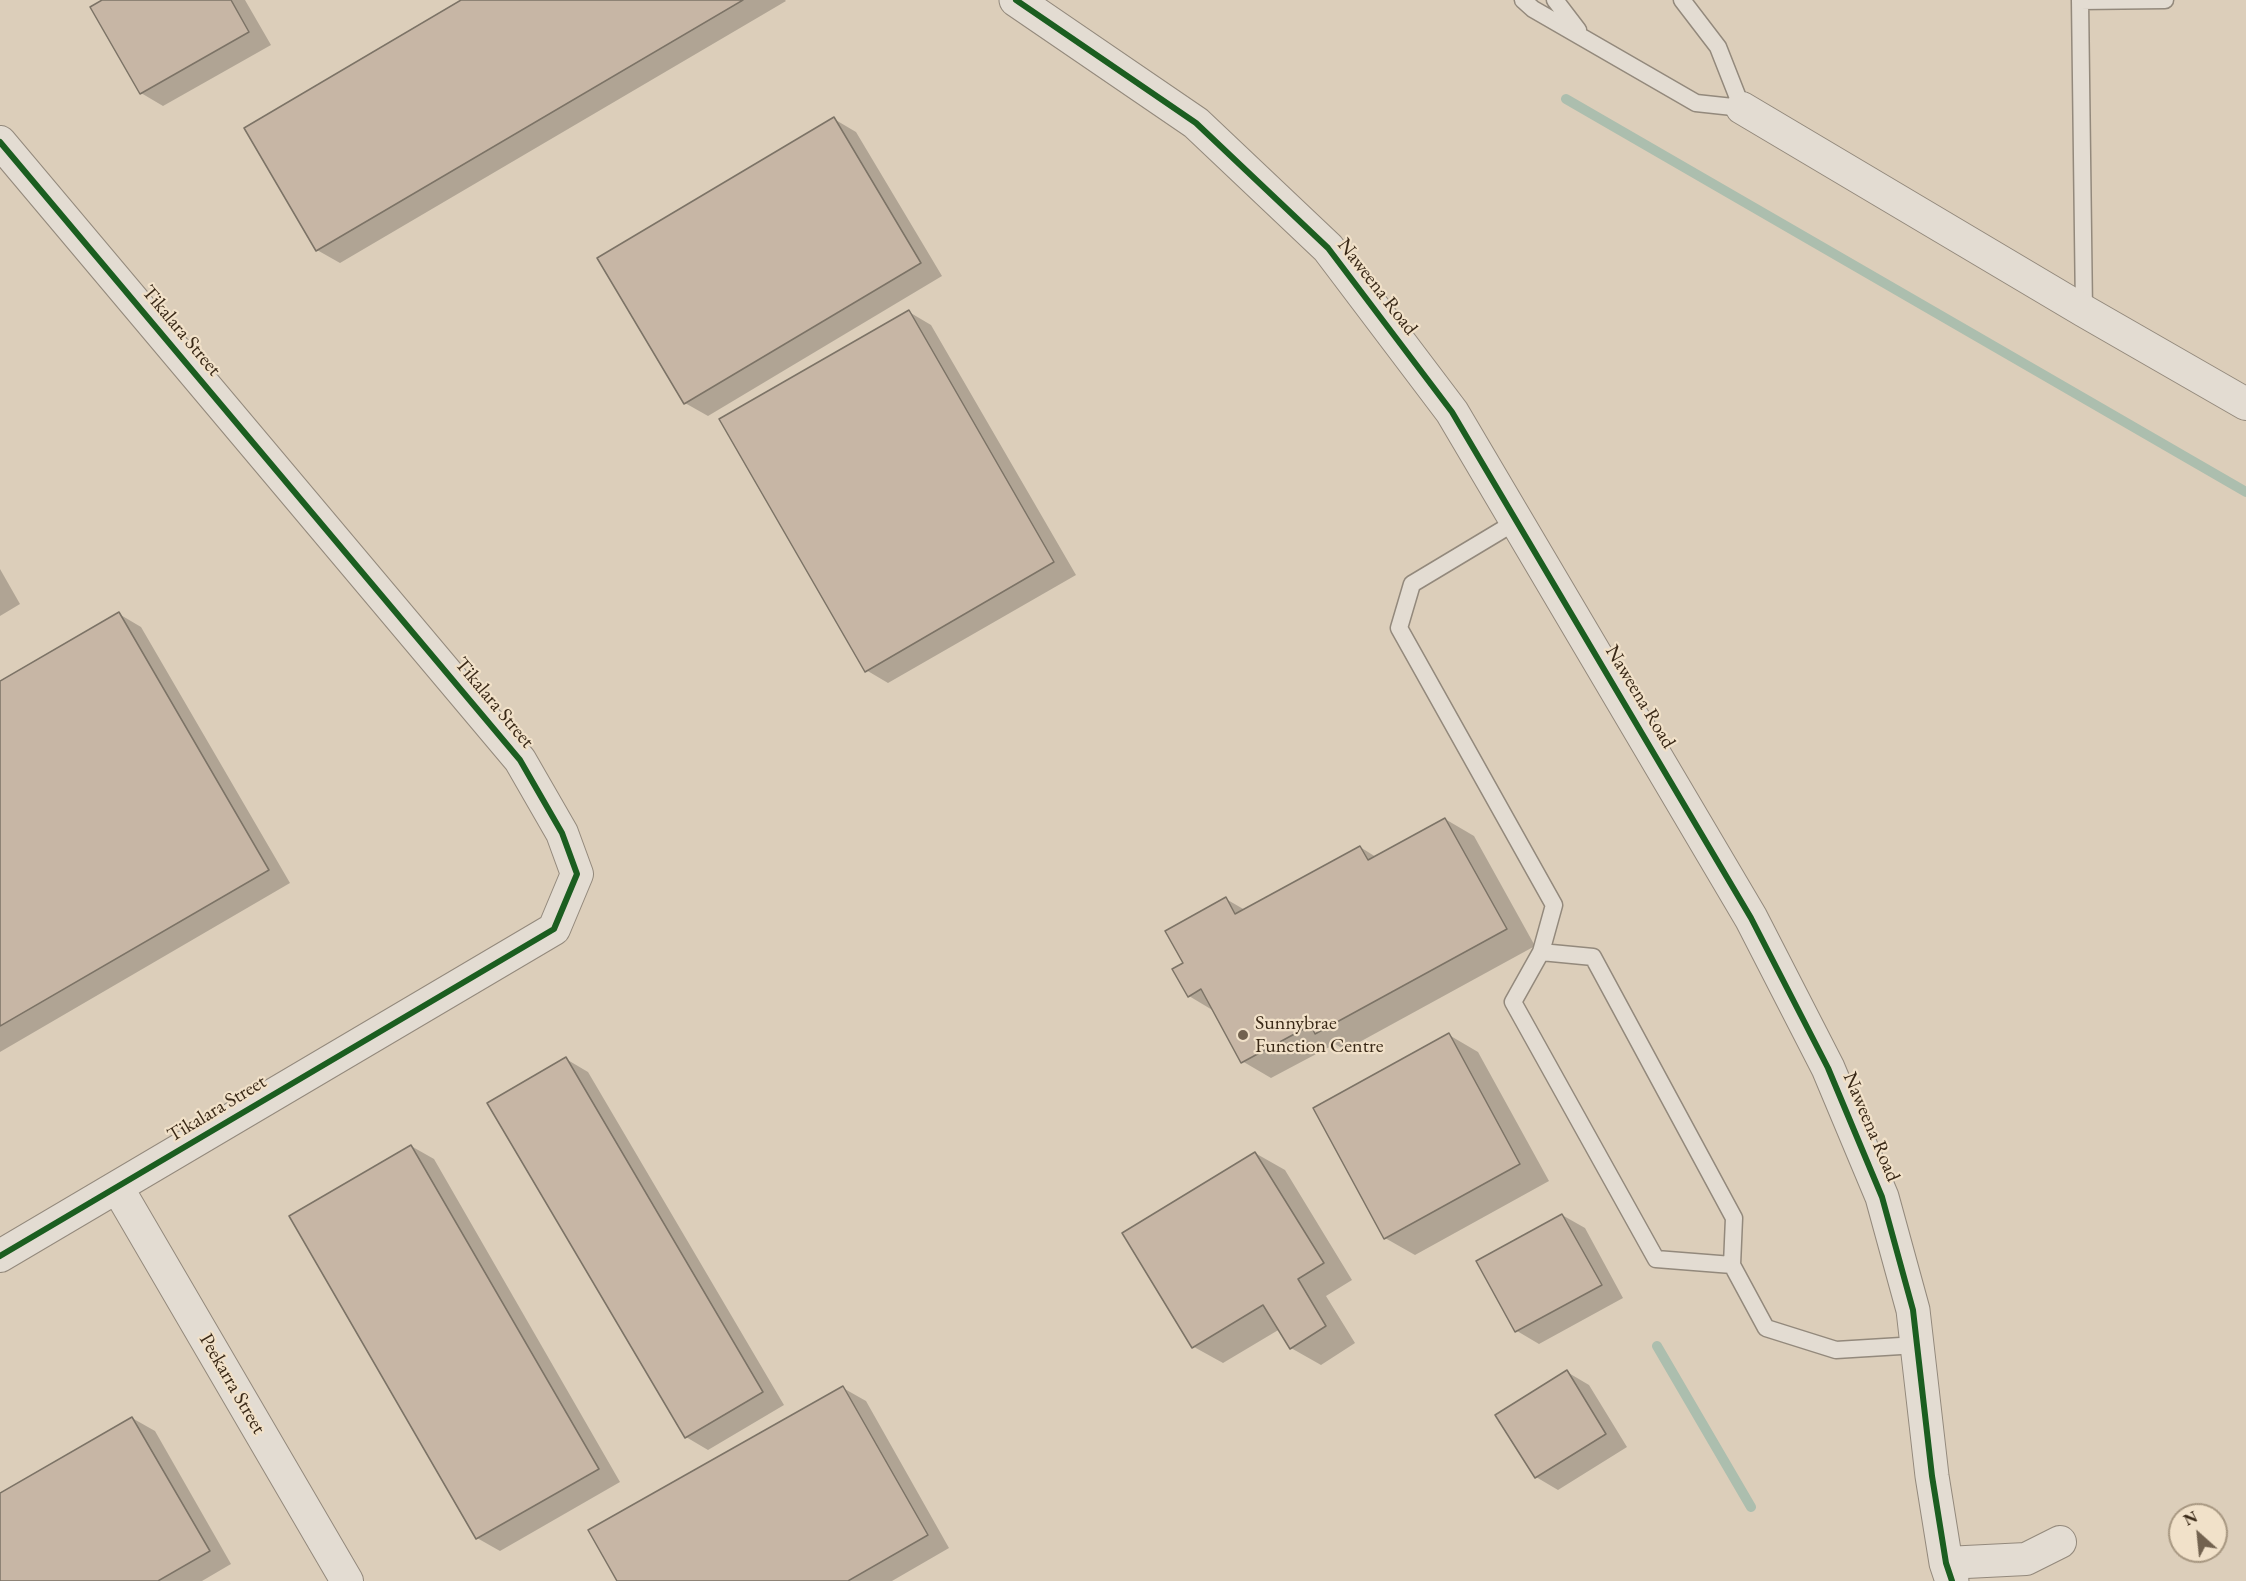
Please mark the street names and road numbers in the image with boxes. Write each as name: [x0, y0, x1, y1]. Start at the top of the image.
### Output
street label: Naweena Road: [1332, 234, 1422, 340]
street label: Tikalara Street: [136, 281, 226, 381]
street label: Naweena Road: [1600, 641, 1680, 753]
street label: Tikalara Street: [449, 653, 539, 753]
street label: Naweena Road: [1837, 1069, 1905, 1185]
street label: Tikalara Street: [163, 1070, 271, 1148]
street label: Peekarra Street: [194, 1329, 270, 1439]

